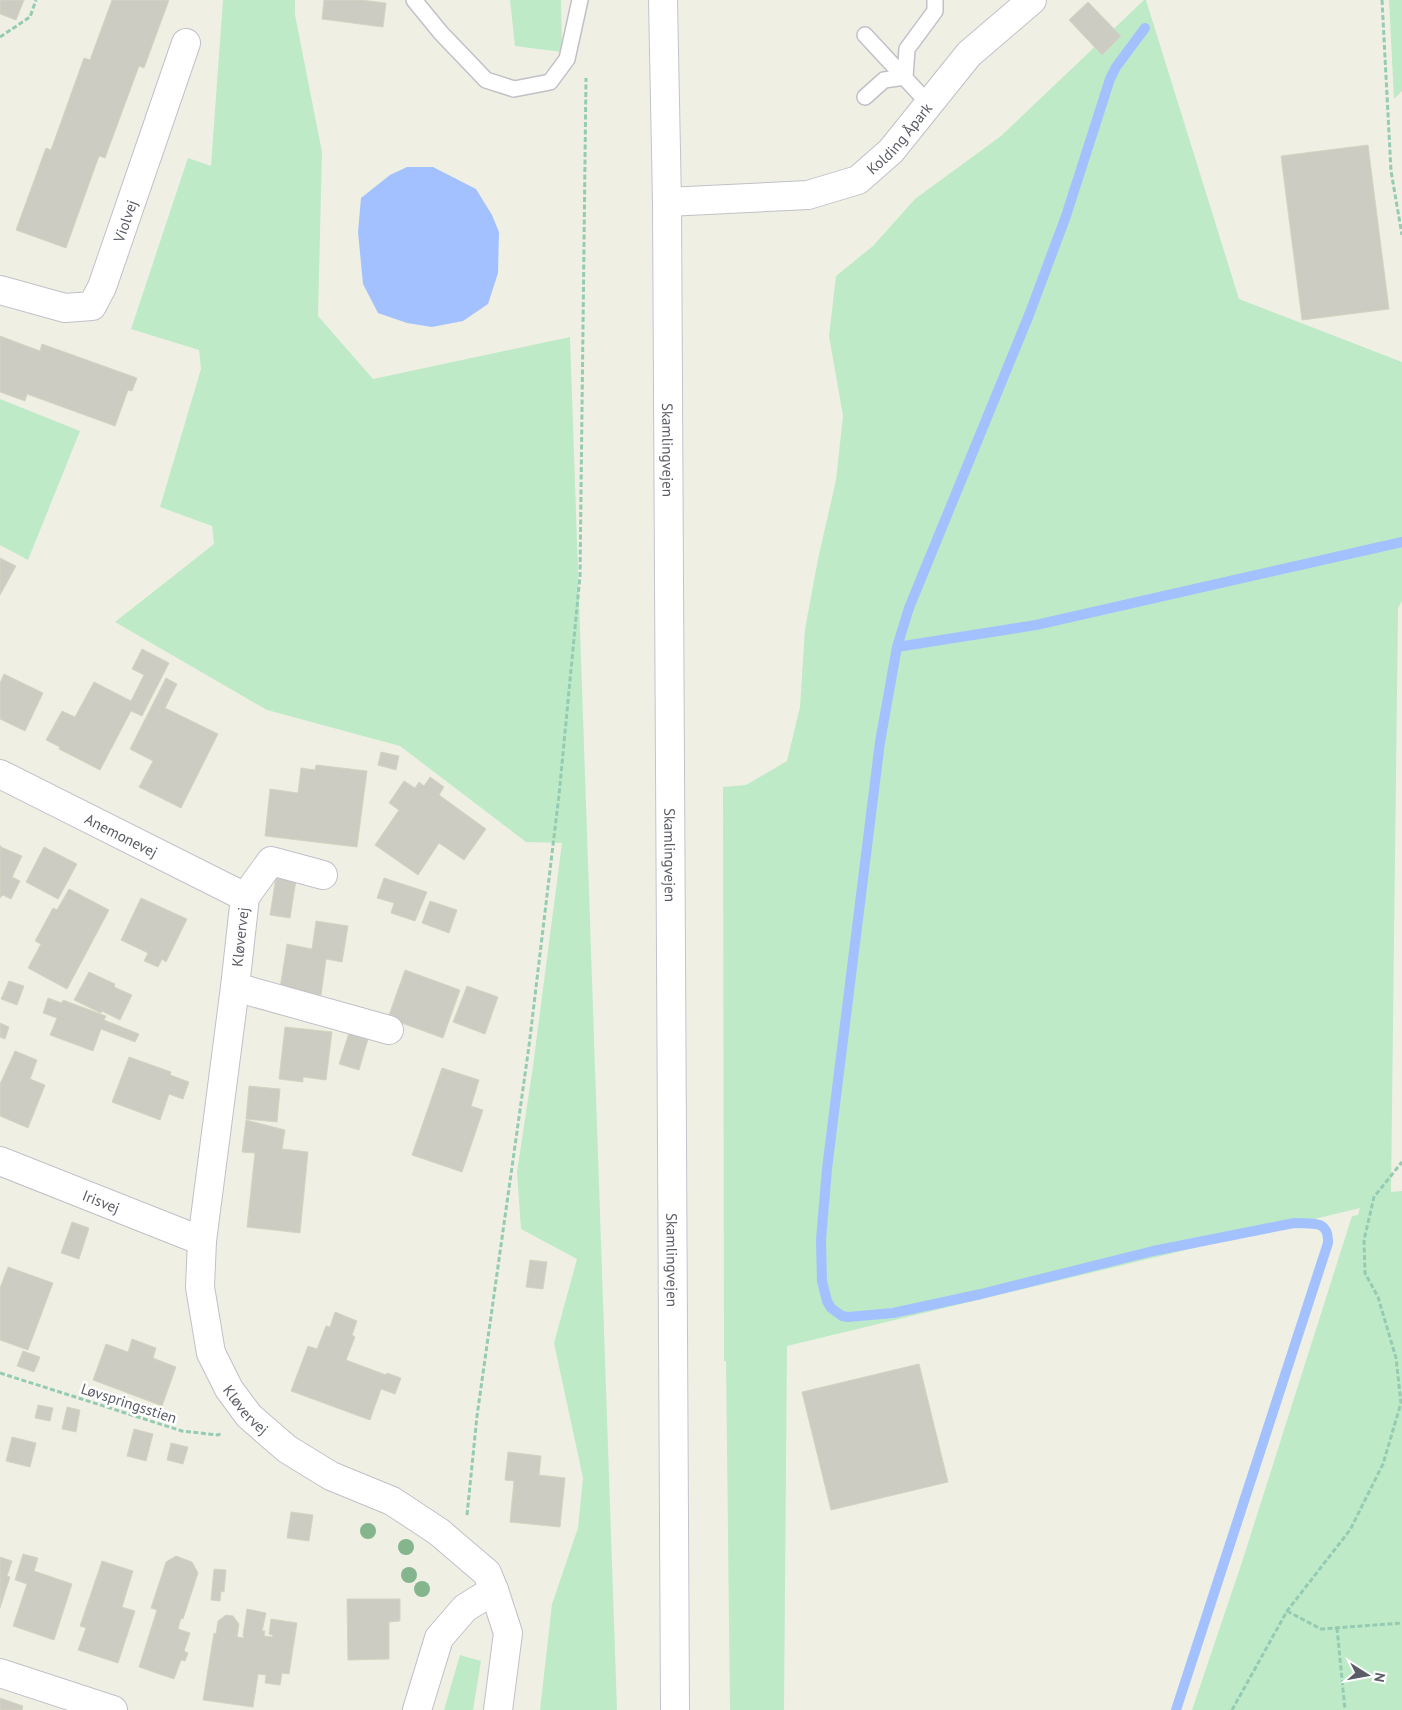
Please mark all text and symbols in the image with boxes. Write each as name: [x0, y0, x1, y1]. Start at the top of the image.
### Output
street label: Kolding Åpark: [862, 98, 936, 178]
street label: Violvej: [108, 197, 141, 246]
street label: Skamlingvejen: [659, 403, 678, 497]
street label: Skamlingvejen: [661, 808, 680, 902]
street label: Anemonevej: [82, 809, 161, 861]
street label: Kløvervej: [227, 906, 253, 968]
street label: Irisvej: [80, 1185, 123, 1217]
street label: Skamlingvejen: [663, 1213, 682, 1307]
street label: Løvspringsstien: [79, 1379, 179, 1427]
street label: Kløvervej: [220, 1381, 273, 1438]
north arrow: [1342, 1650, 1392, 1700]
text: N: [1370, 1671, 1389, 1684]

